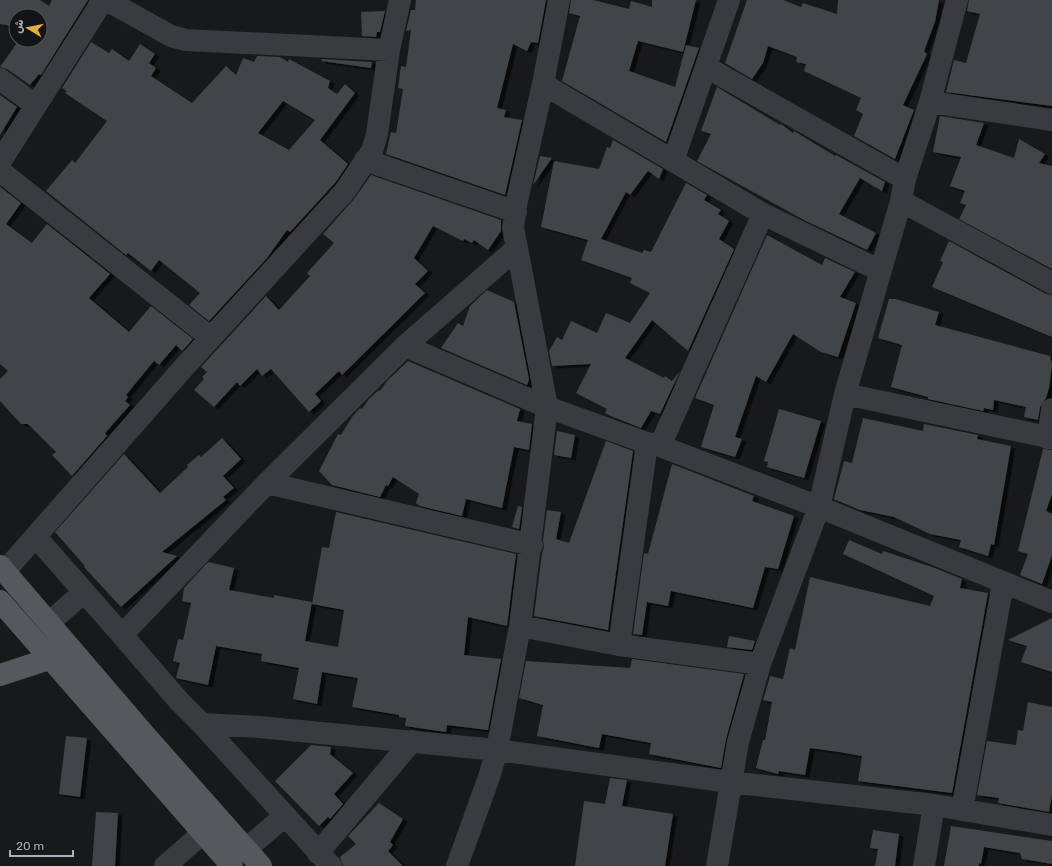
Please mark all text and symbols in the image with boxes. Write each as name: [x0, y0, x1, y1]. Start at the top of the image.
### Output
north arrow: [8, 8, 48, 48]
text: ش: [11, 18, 26, 34]
scale bar: [10, 832, 73, 858]
text: 20 m: [16, 839, 44, 853]

